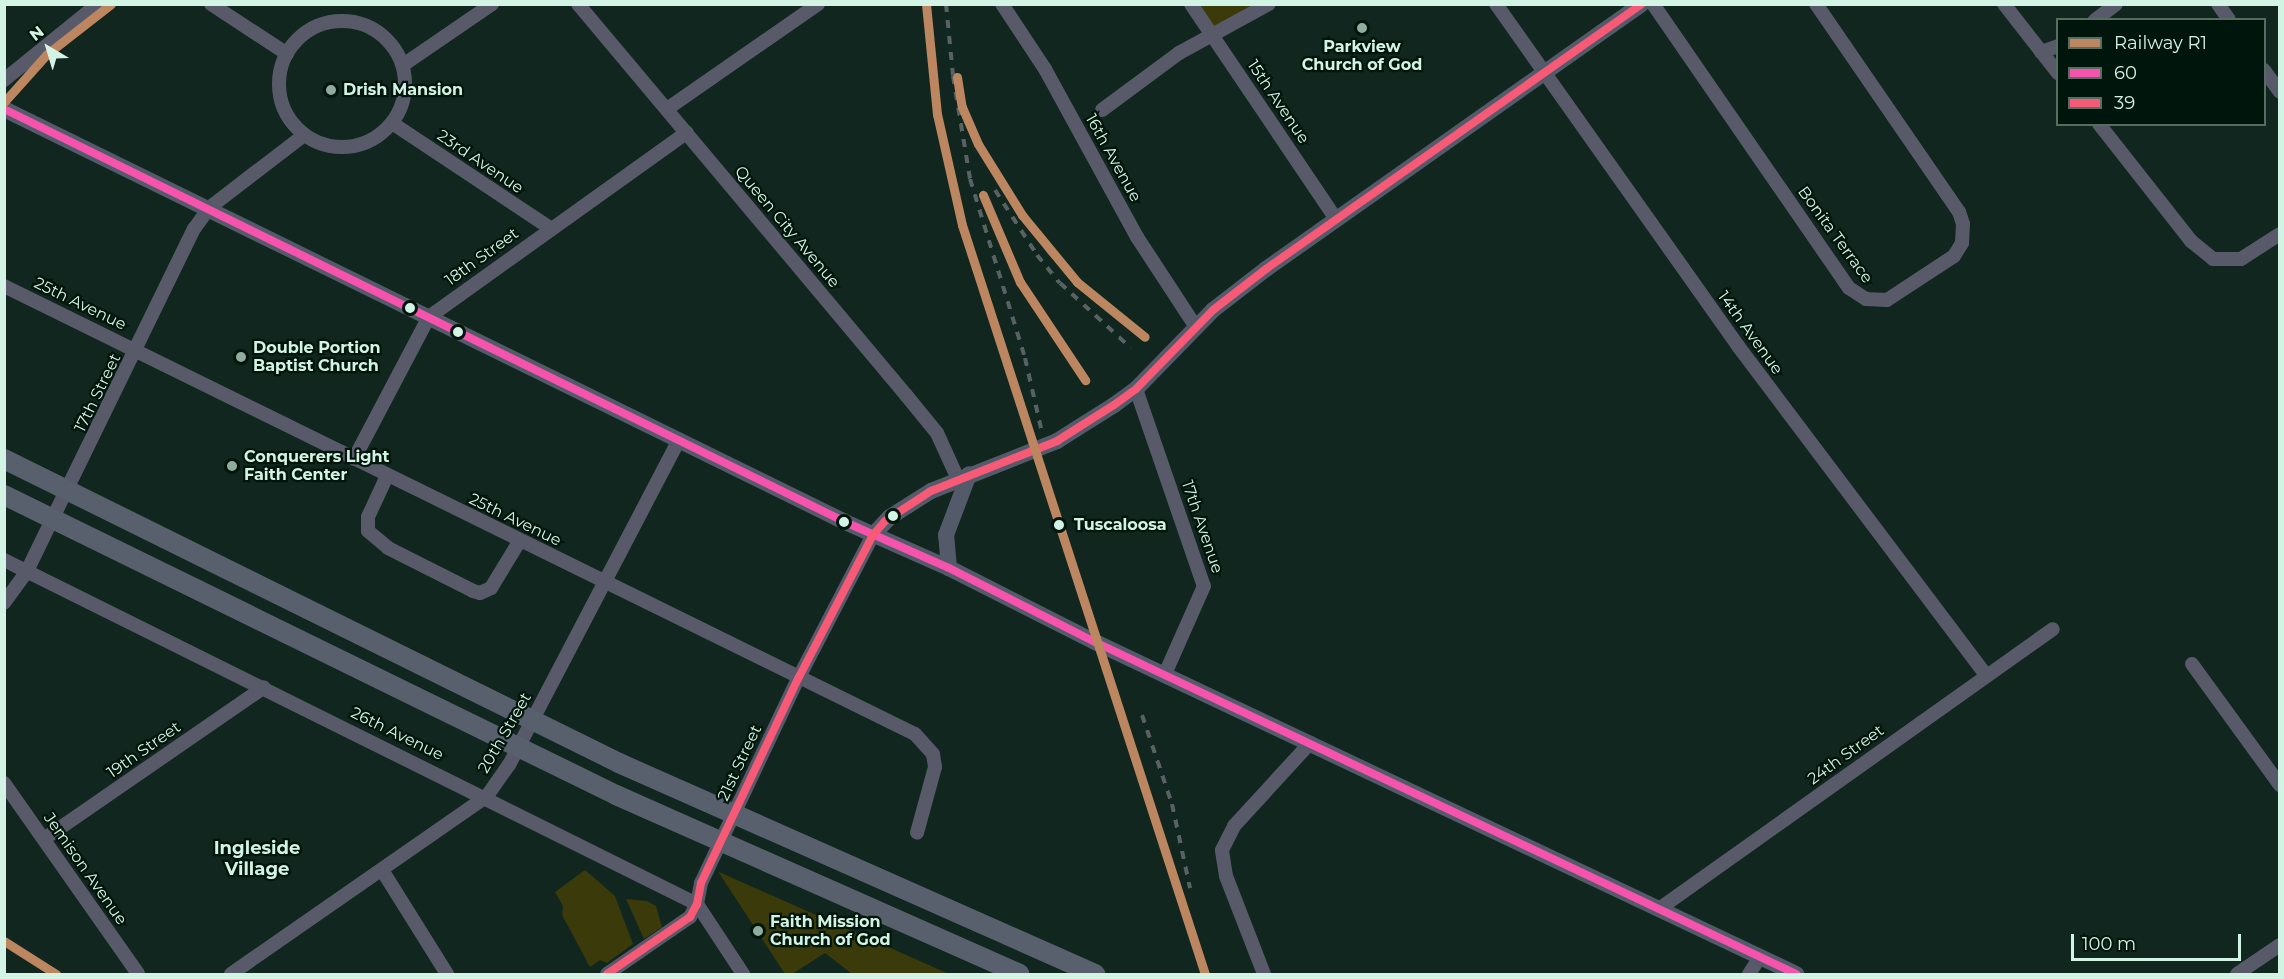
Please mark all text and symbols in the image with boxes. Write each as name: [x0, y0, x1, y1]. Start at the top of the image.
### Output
north arrow: [18, 18, 78, 78]
legend: [2056, 18, 2266, 126]
marker: Parkview Church of God: [1355, 21, 1369, 35]
text: N: [26, 22, 48, 45]
text: Railway R1: [2114, 32, 2207, 54]
place label: Parkview Church of God: [1302, 37, 1422, 75]
street label: 15th Avenue: [1243, 57, 1313, 147]
text: 60: [2114, 62, 2137, 84]
place label: Drish Mansion: [343, 80, 463, 100]
marker: Drish Mansion: [324, 83, 338, 97]
text: 39: [2114, 92, 2135, 114]
street label: 16th Avenue: [1081, 111, 1145, 205]
street label: 23rd Avenue: [433, 126, 527, 198]
street label: Queen City Avenue: [730, 162, 844, 292]
street label: Bonita Terrace: [1793, 183, 1877, 287]
street label: 18th Street: [442, 224, 522, 290]
street label: 25th Avenue: [31, 273, 129, 335]
street label: 14th Avenue: [1713, 288, 1787, 378]
unlabelled marker: [404, 302, 416, 314]
unlabelled marker: [452, 326, 464, 338]
place label: Double Portion Baptist Church: [253, 338, 381, 376]
marker: Double Portion Baptist Church: [234, 350, 248, 364]
street label: 17th Street: [71, 351, 125, 435]
place label: Conquerers Light Faith Center: [244, 447, 389, 485]
marker: Conquerers Light Faith Center: [225, 459, 239, 473]
street label: 17th Avenue: [1177, 478, 1227, 576]
street label: 25th Avenue: [466, 489, 564, 551]
unlabelled marker: [887, 510, 899, 522]
marker: Tuscaloosa: [1049, 515, 1069, 535]
place label: Tuscaloosa: [1074, 515, 1167, 535]
unlabelled marker: [838, 516, 850, 528]
street label: 20th Street: [474, 689, 536, 777]
street label: 26th Avenue: [348, 703, 446, 765]
street label: 19th Street: [103, 718, 185, 782]
street label: 24th Street: [1804, 721, 1888, 789]
street label: 21st Street: [714, 722, 766, 804]
street label: Jemison Avenue: [39, 809, 131, 929]
district label: Ingleside Village: [214, 838, 300, 880]
place label: Faith Mission Church of God: [770, 912, 890, 950]
scale bar: [2074, 922, 2244, 960]
marker: Faith Mission Church of God: [751, 924, 765, 938]
text: 100 m: [2082, 933, 2136, 955]

